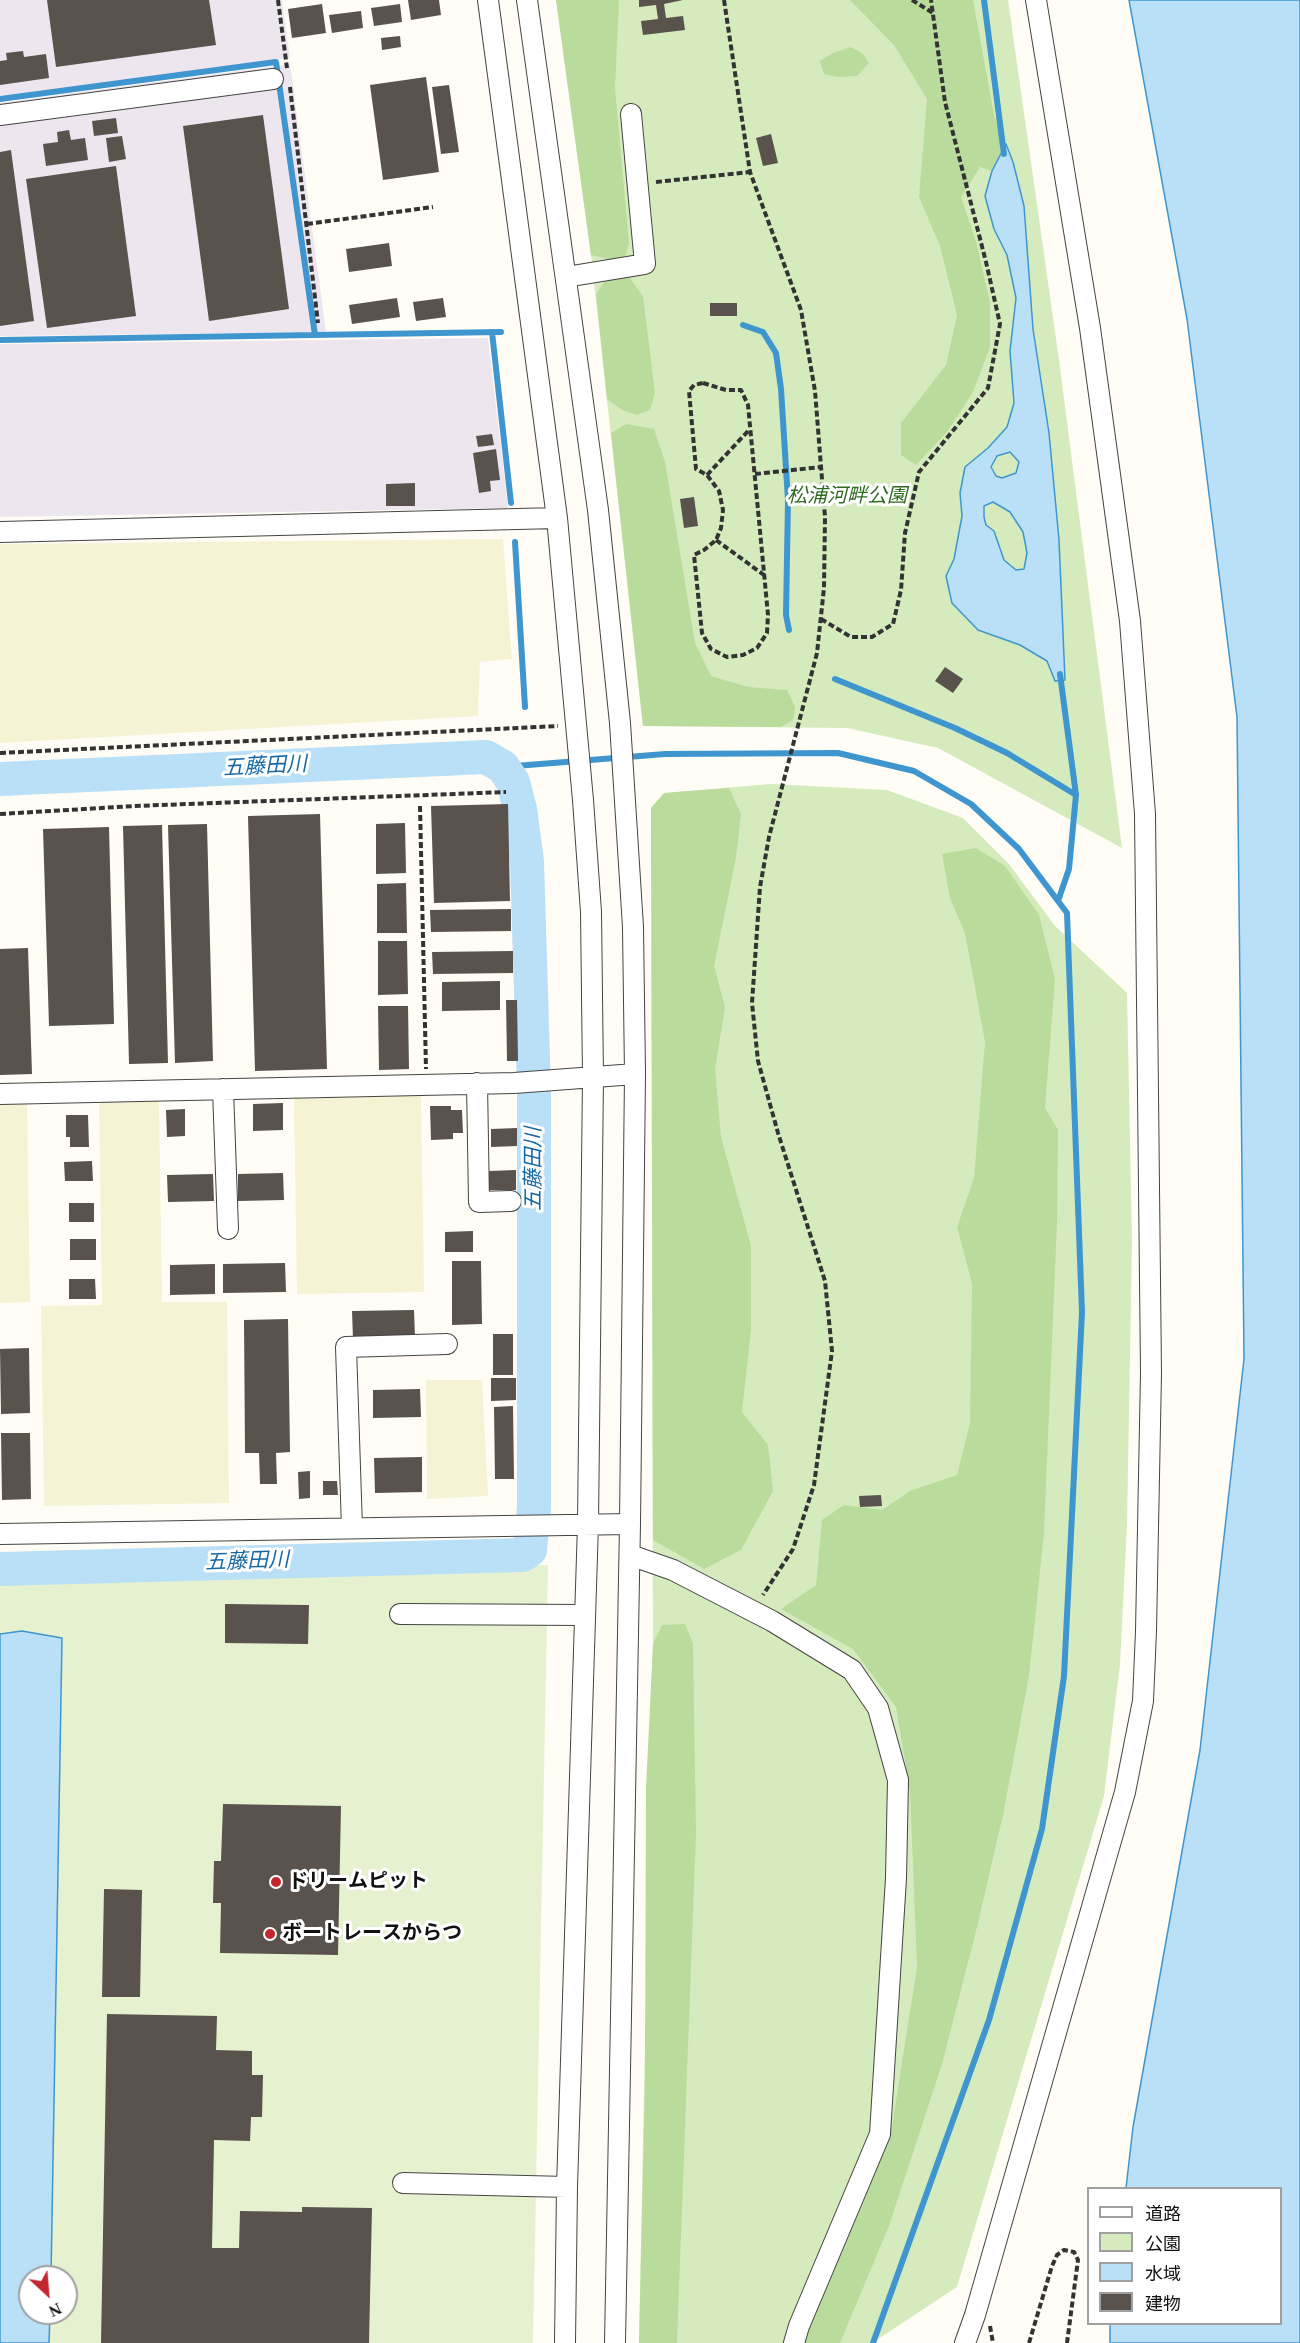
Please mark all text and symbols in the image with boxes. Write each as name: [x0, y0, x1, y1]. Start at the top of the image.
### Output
park label: 松浦河畔公園: [787, 485, 907, 509]
water label: 五藤田川: [222, 752, 308, 782]
water label: 五藤田川: [521, 1127, 547, 1211]
water label: 五藤田川: [205, 1548, 289, 1576]
place label: ドリームピット: [288, 1870, 428, 1894]
marker: ドリームピット: [269, 1875, 283, 1889]
place label: ボートレースからつ: [282, 1922, 462, 1946]
marker: ボートレースからつ: [263, 1927, 277, 1941]
legend: [1087, 2187, 1282, 2325]
text: 道路: [1145, 2204, 1181, 2224]
text: 公園: [1145, 2234, 1181, 2254]
text: 水域: [1145, 2264, 1181, 2284]
north arrow: [18, 2265, 78, 2325]
text: 建物: [1145, 2294, 1181, 2314]
text: N: [46, 2300, 64, 2320]

